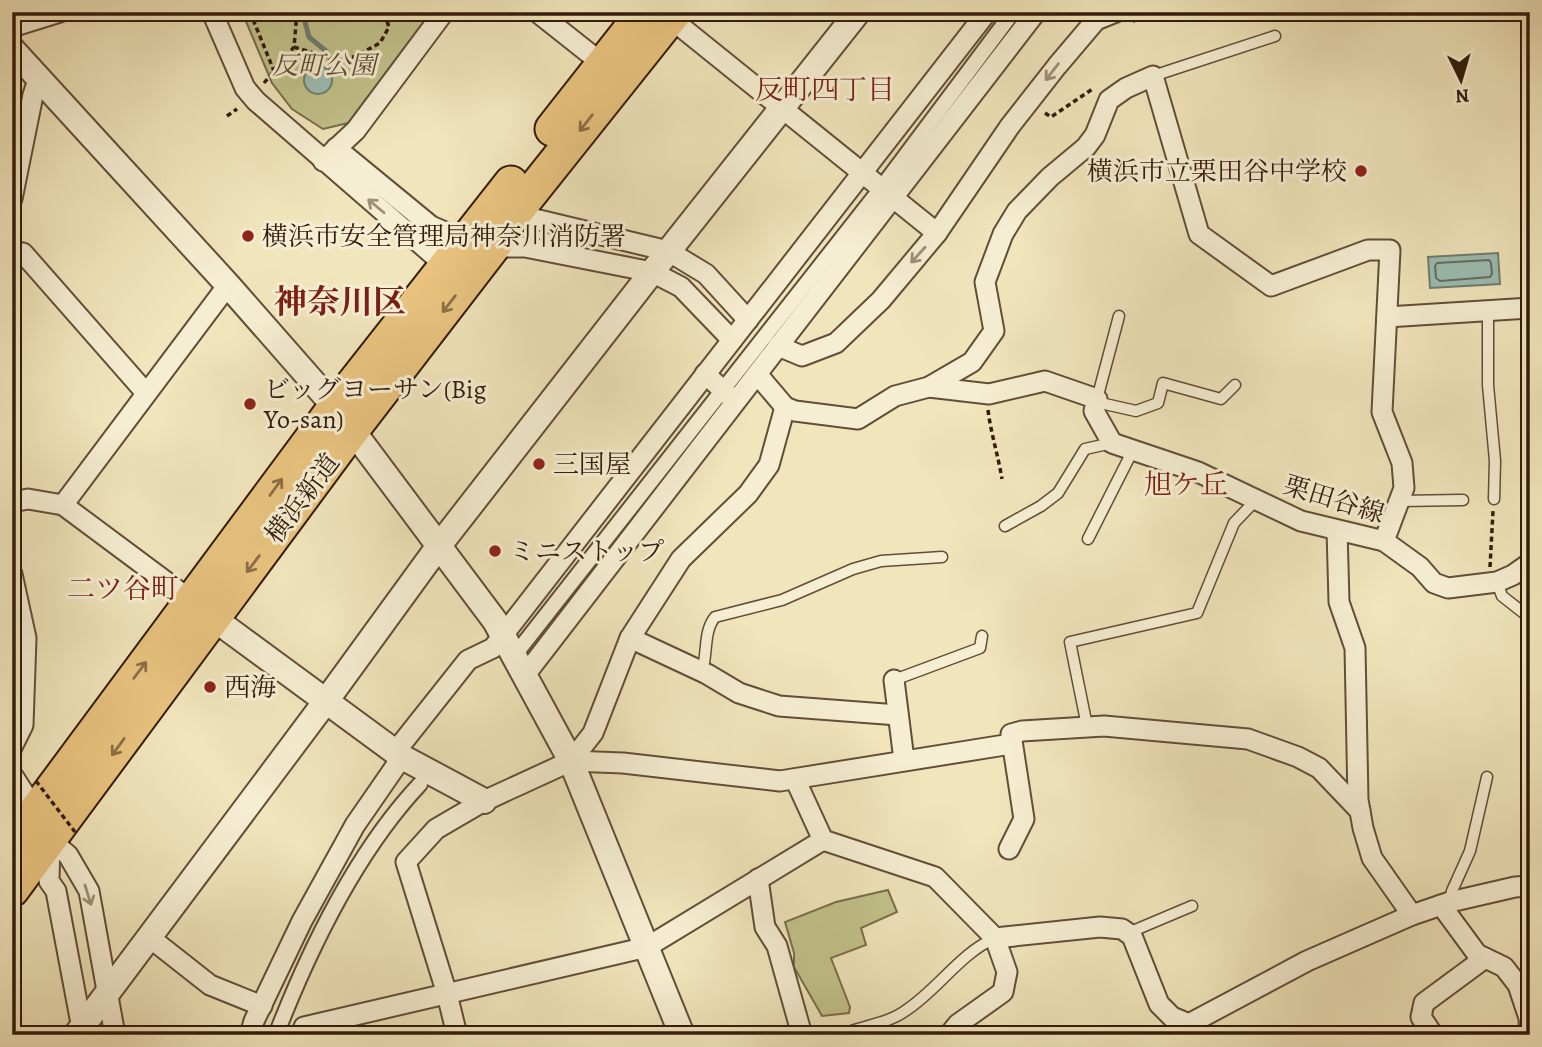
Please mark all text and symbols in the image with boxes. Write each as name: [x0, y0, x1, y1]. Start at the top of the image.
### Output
north arrow: [1426, 46, 1496, 116]
park label: 反町公園: [272, 48, 380, 83]
one-way arrow: [1045, 62, 1060, 81]
district label: 反町四丁目: [755, 71, 895, 109]
text: N: [1454, 82, 1470, 110]
one-way arrow: [578, 113, 594, 131]
place label: 横浜市立栗田谷中学校: [1087, 154, 1347, 189]
marker: 横浜市立栗田谷中学校: [1353, 163, 1369, 179]
one-way arrow: [367, 198, 385, 214]
place label: 横浜市安全管理局神奈川消防署: [262, 219, 626, 254]
marker: 横浜市安全管理局神奈川消防署: [240, 228, 256, 244]
one-way arrow: [910, 246, 926, 264]
district label: 神奈川区: [274, 279, 406, 324]
one-way arrow: [442, 295, 457, 313]
place label: ビッグヨーサン(Big Yo-san): [263, 372, 486, 437]
marker: ビッグヨーサン(Big Yo-san): [242, 396, 258, 412]
street label: 横浜新道: [257, 446, 348, 550]
place label: 三国屋: [553, 447, 631, 482]
marker: 三国屋: [531, 456, 547, 472]
district label: 旭ケ丘: [1144, 466, 1228, 504]
street label: 栗田谷線: [1279, 468, 1389, 531]
one-way arrow: [268, 478, 283, 497]
place label: ミニストップ: [509, 534, 664, 569]
marker: ミニストップ: [487, 543, 503, 559]
one-way arrow: [245, 554, 260, 573]
district label: 二ツ谷町: [67, 570, 179, 608]
one-way arrow: [133, 661, 147, 680]
place label: 西海: [224, 670, 276, 705]
marker: 西海: [202, 679, 218, 695]
one-way arrow: [111, 737, 125, 756]
one-way arrow: [82, 883, 95, 905]

